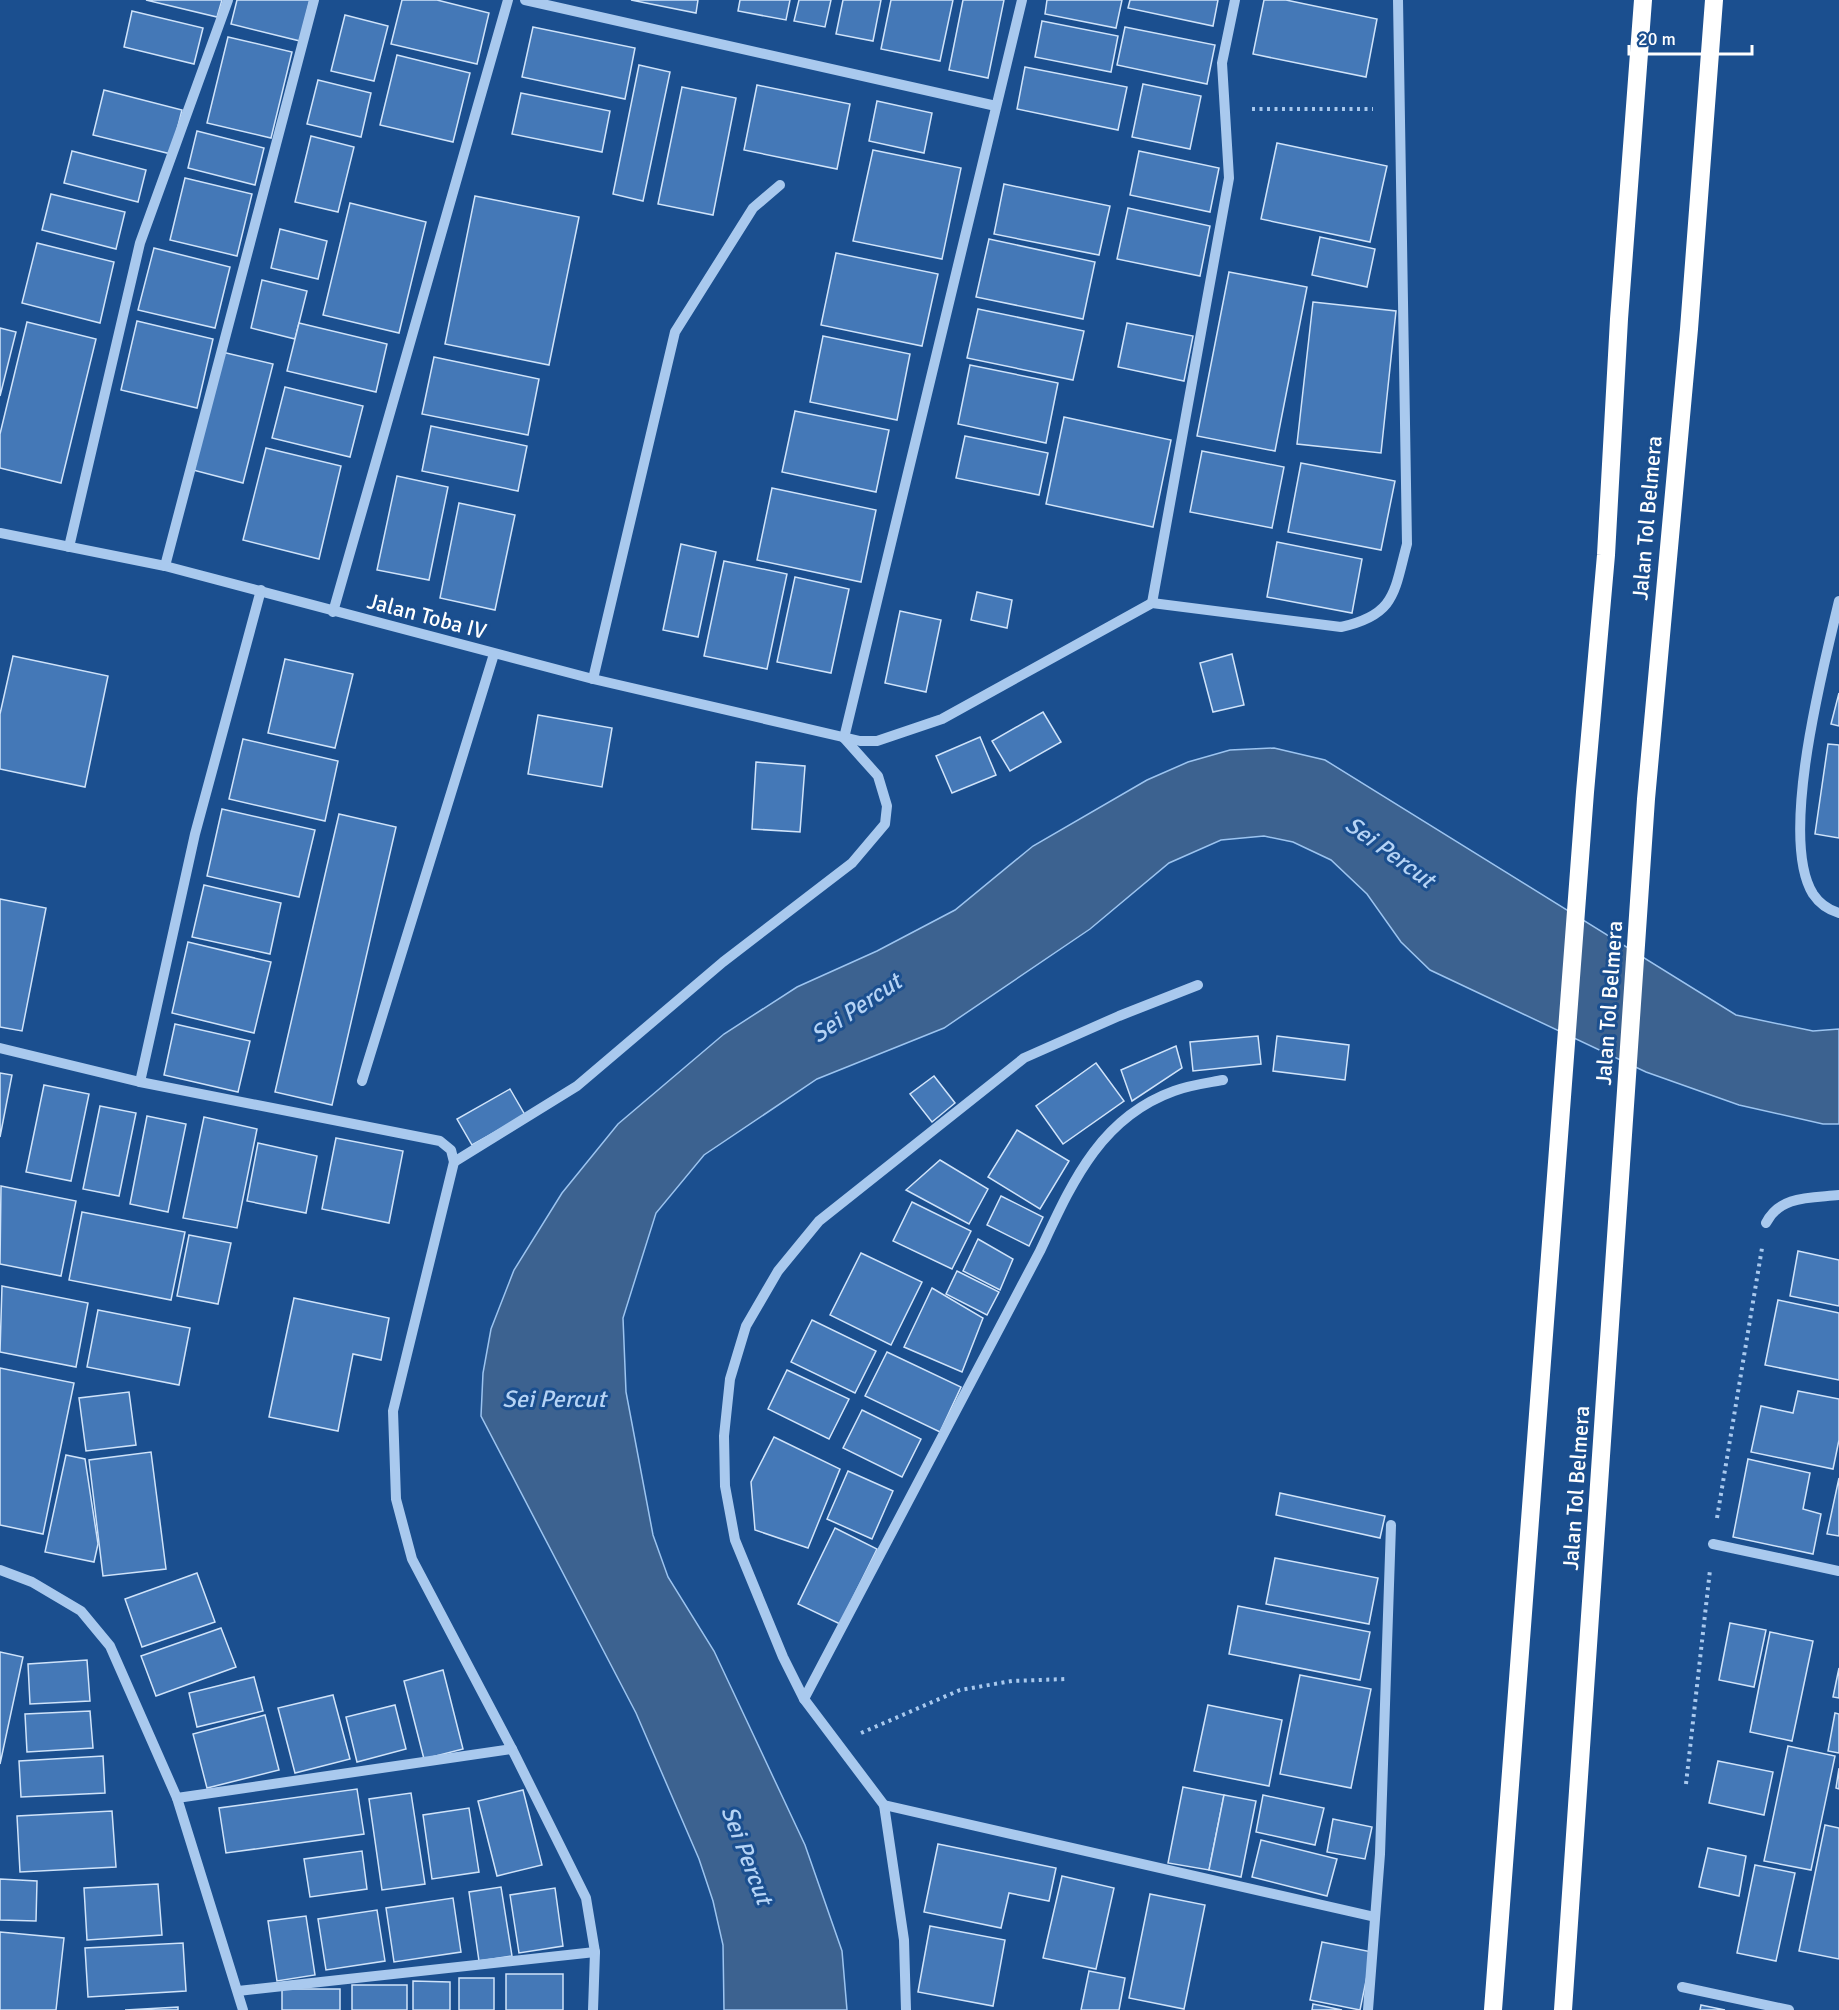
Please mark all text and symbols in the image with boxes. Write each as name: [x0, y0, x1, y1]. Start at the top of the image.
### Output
scale bar: [1629, 18, 1752, 56]
text: 20 m: [1638, 28, 1676, 50]
street label: Jalan Tol Belmera: [1626, 435, 1668, 601]
street label: Jalan Toba IV: [365, 587, 490, 645]
water label: Sei Percut: [1339, 809, 1443, 896]
street label: Jalan Tol Belmera: [1590, 920, 1628, 1086]
water label: Sei Percut: [805, 965, 909, 1049]
water label: Sei Percut: [502, 1384, 608, 1414]
street label: Jalan Tol Belmera: [1557, 1405, 1595, 1571]
water label: Sei Percut: [714, 1801, 780, 1911]

